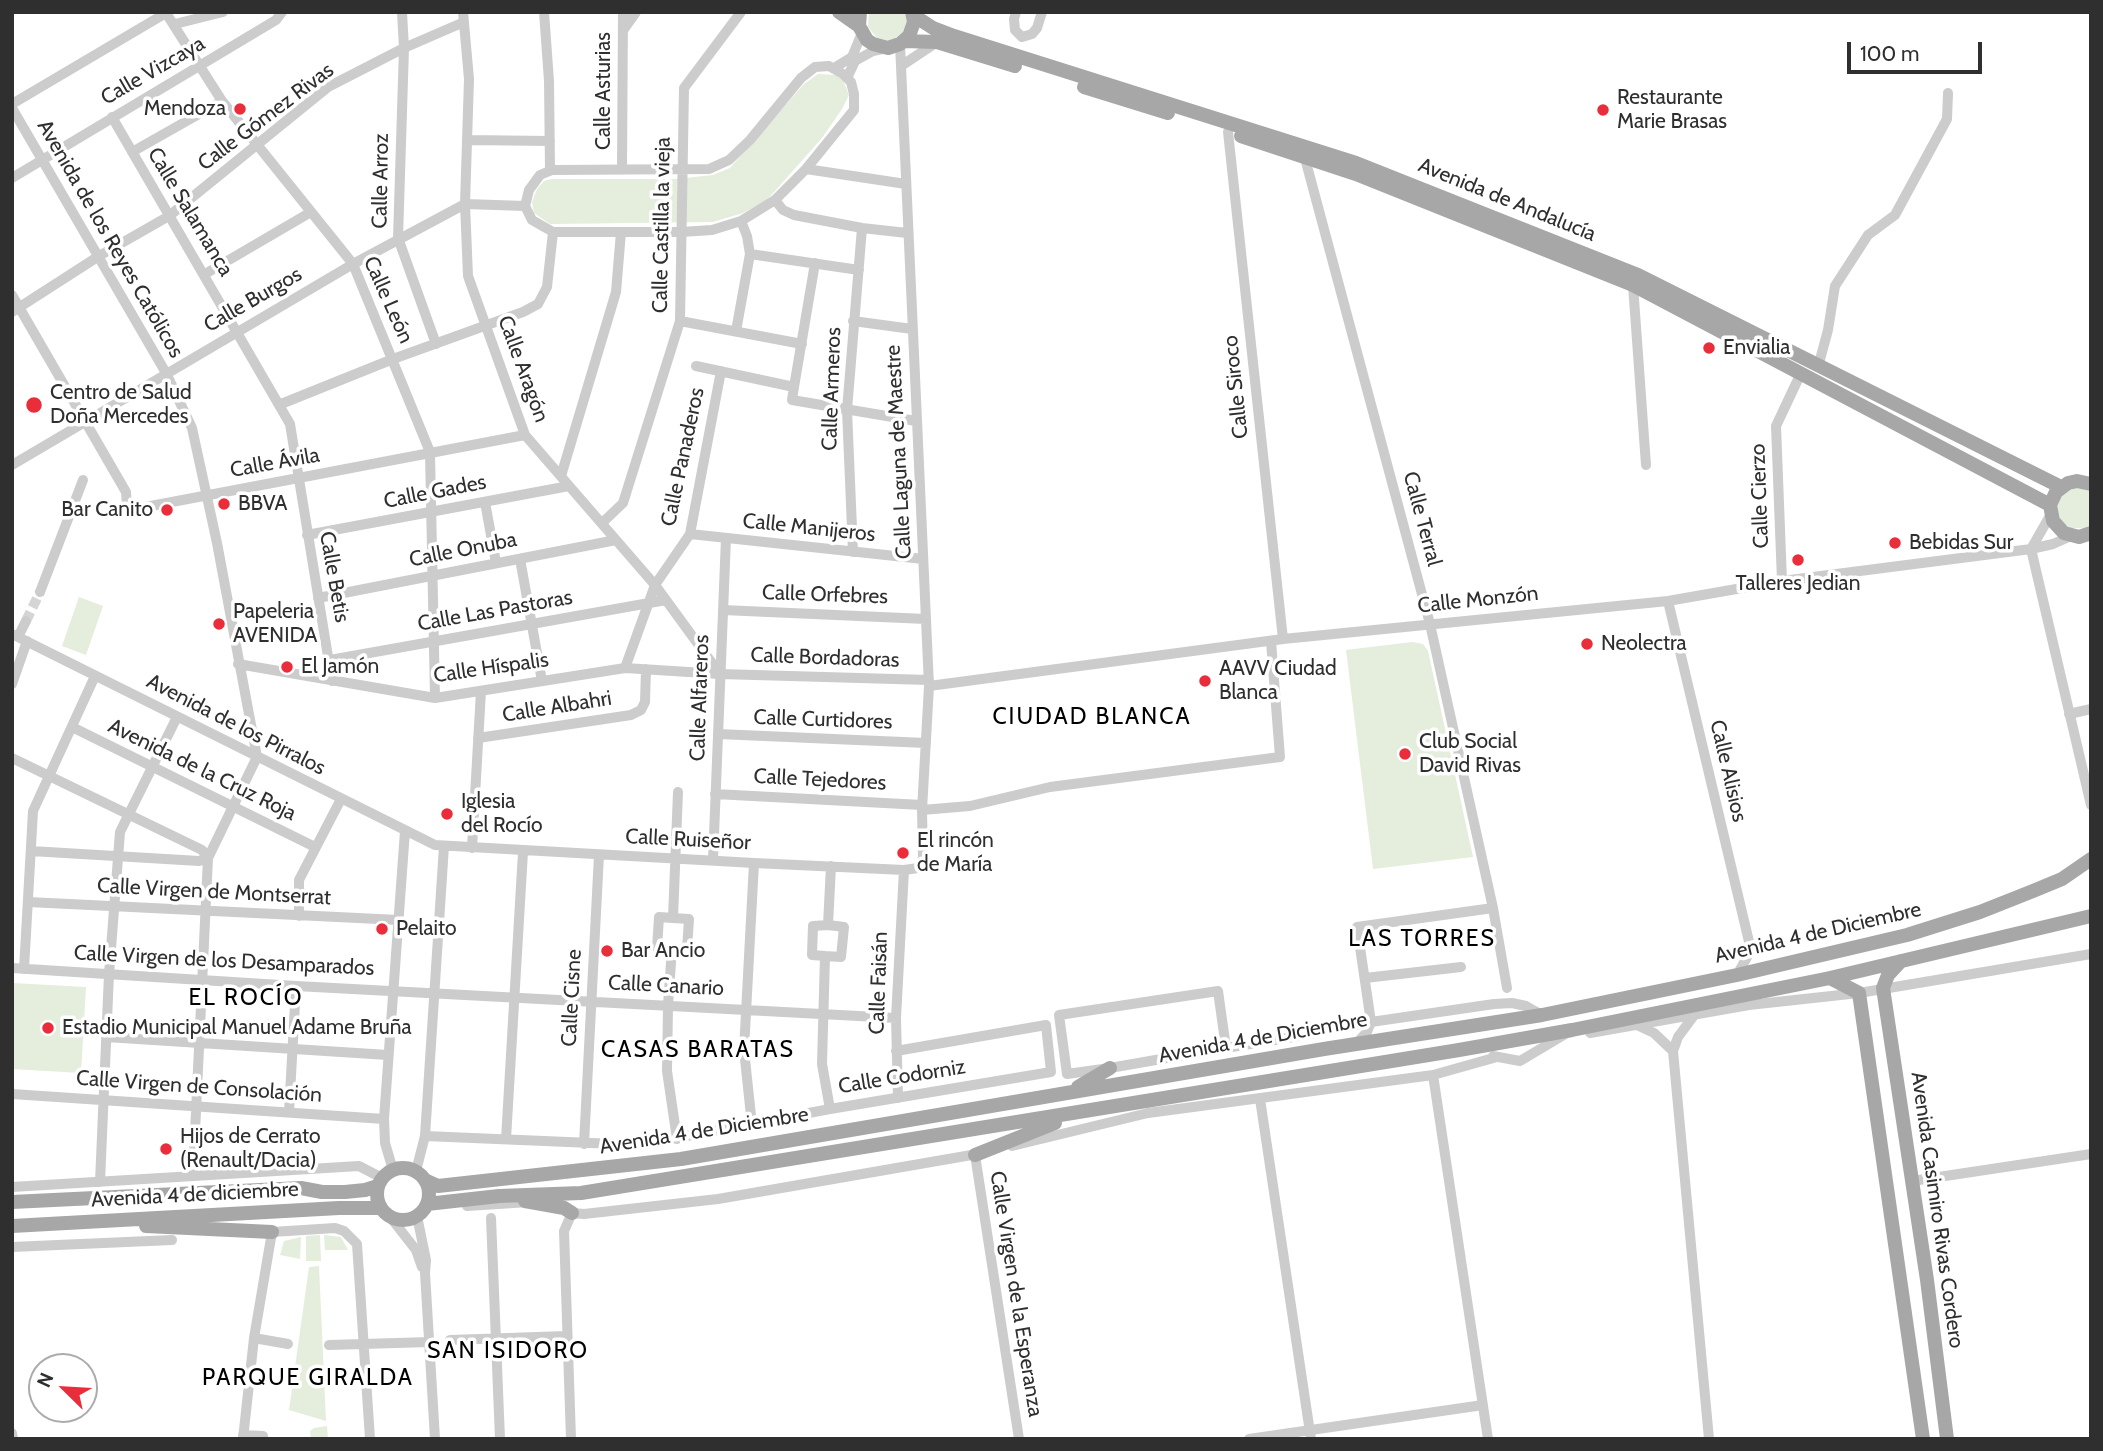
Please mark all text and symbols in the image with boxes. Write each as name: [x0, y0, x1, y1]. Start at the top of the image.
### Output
scale bar: [1851, 28, 1986, 72]
street label: Calle Vizcaya: [97, 31, 209, 111]
street label: Calle Asturias: [591, 32, 617, 150]
text: 100 m: [1860, 41, 1919, 66]
street label: Calle Gómez Rivas: [193, 58, 339, 176]
place label: Restaurante Marie Brasas: [1617, 85, 1727, 135]
place label: Mendoza: [144, 96, 226, 122]
marker: Mendoza: [232, 101, 248, 117]
marker: Restaurante Marie Brasas: [1595, 102, 1611, 118]
street label: Avenida de los Reyes Católicos: [31, 116, 189, 362]
street label: Calle Arroz: [368, 133, 394, 229]
street label: Calle Castilla la vieja: [648, 137, 676, 313]
street label: Calle Salamanca: [142, 143, 238, 281]
street label: Avenida de Andalucía: [1415, 153, 1599, 247]
street label: Calle León: [358, 253, 418, 347]
street label: Calle Burgos: [200, 262, 306, 338]
street label: Calle Aragón: [492, 312, 554, 426]
street label: Calle Armeros: [817, 327, 847, 451]
street label: Calle Siroco: [1218, 334, 1254, 440]
place label: Envialia: [1723, 335, 1790, 361]
marker: Envialia: [1701, 340, 1717, 356]
street label: Calle Laguna de Maestre: [881, 344, 917, 560]
place label: Centro de Salud Doña Mercedes: [50, 380, 192, 430]
street label: Calle Panaderos: [656, 385, 710, 529]
marker: Centro de Salud Doña Mercedes: [24, 395, 44, 415]
street label: Calle Ávila: [228, 443, 322, 483]
street label: Calle Cierzo: [1746, 443, 1774, 549]
street label: Calle Terral: [1397, 469, 1447, 569]
street label: Calle Gades: [382, 470, 488, 514]
place label: BBVA: [238, 491, 287, 517]
marker: BBVA: [216, 496, 232, 512]
place label: Bar Canito: [61, 497, 153, 523]
marker: Bar Canito: [159, 502, 175, 518]
street label: Calle Manijeros: [741, 509, 877, 547]
street label: Calle Onuba: [407, 527, 519, 573]
street label: Calle Betis: [314, 530, 354, 624]
place label: Bebidas Sur: [1909, 530, 2013, 556]
marker: Bebidas Sur: [1887, 535, 1903, 551]
marker: Talleres Jedian: [1790, 552, 1806, 568]
place label: Talleres Jedian: [1736, 571, 1860, 597]
street label: Calle Orfebres: [762, 580, 888, 610]
street label: Calle Monzón: [1416, 581, 1540, 619]
street label: Calle Las Pastoras: [416, 585, 574, 637]
place label: Papeleria AVENIDA: [233, 599, 317, 649]
marker: Papeleria AVENIDA: [211, 616, 227, 632]
place label: Neolectra: [1601, 631, 1687, 657]
street label: Calle Alfareros: [685, 634, 715, 762]
marker: Neolectra: [1579, 636, 1595, 652]
street label: Calle Bordadoras: [750, 643, 900, 673]
street label: Calle Híspalis: [432, 647, 550, 689]
place label: El Jamón: [301, 654, 379, 680]
place label: AAVV Ciudad Blanca: [1219, 656, 1337, 706]
marker: El Jamón: [279, 659, 295, 675]
street label: Avenida de los Pirralos: [142, 669, 330, 781]
marker: AAVV Ciudad Blanca: [1197, 673, 1213, 689]
street label: Calle Albahri: [501, 686, 613, 728]
district label: CIUDAD BLANCA: [994, 703, 1190, 731]
street label: Calle Curtidores: [753, 705, 893, 735]
street label: Avenida de la Cruz Roja: [104, 714, 300, 826]
street label: Calle Alisios: [1704, 718, 1752, 824]
place label: Club Social David Rivas: [1419, 729, 1521, 779]
marker: Club Social David Rivas: [1397, 746, 1413, 762]
street label: Calle Tejedores: [753, 764, 887, 796]
place label: Iglesia del Rocío: [461, 789, 542, 839]
marker: Iglesia del Rocío: [439, 806, 455, 822]
street label: Calle Ruiseñor: [625, 824, 751, 856]
place label: El rincón de María: [917, 828, 994, 878]
marker: El rincón de María: [895, 845, 911, 861]
street label: Calle Virgen de Montserrat: [96, 873, 332, 911]
street label: Avenida 4 de Diciembre: [1712, 897, 1924, 969]
place label: Pelaito: [396, 916, 457, 942]
marker: Pelaito: [374, 921, 390, 937]
district label: LAS TORRES: [1349, 925, 1495, 953]
street label: Calle Faisán: [865, 931, 893, 1035]
place label: Bar Ancio: [621, 938, 705, 964]
street label: Calle Virgen de los Desamparados: [73, 941, 375, 981]
marker: Bar Ancio: [599, 943, 615, 959]
street label: Calle Cisne: [557, 949, 587, 1047]
street label: Calle Canario: [608, 970, 724, 1002]
district label: EL ROCÍO: [190, 984, 302, 1012]
street label: Avenida 4 de Diciembre: [1157, 1007, 1369, 1069]
place label: Estadio Municipal Manuel Adame Bruña: [62, 1015, 412, 1041]
marker: Estadio Municipal Manuel Adame Bruña: [40, 1020, 56, 1036]
district label: CASAS BARATAS: [603, 1036, 793, 1064]
street label: Calle Codorniz: [837, 1055, 967, 1099]
street label: Calle Virgen de Consolación: [75, 1066, 323, 1108]
street label: Avenida Casimiro Rivas Cordero: [1905, 1070, 1969, 1350]
street label: Avenida 4 de Diciembre: [598, 1102, 810, 1160]
place label: Hijos de Cerrato (Renault/Dacia): [180, 1124, 321, 1174]
marker: Hijos de Cerrato (Renault/Dacia): [158, 1141, 174, 1157]
street label: Calle Virgen de la Esperanza: [984, 1169, 1048, 1419]
street label: Avenida 4 de diciembre: [91, 1177, 299, 1213]
district label: SAN ISIDORO: [428, 1337, 588, 1365]
north arrow: [28, 1353, 98, 1423]
district label: PARQUE GIRALDA: [204, 1364, 412, 1392]
text: N: [32, 1369, 58, 1391]

